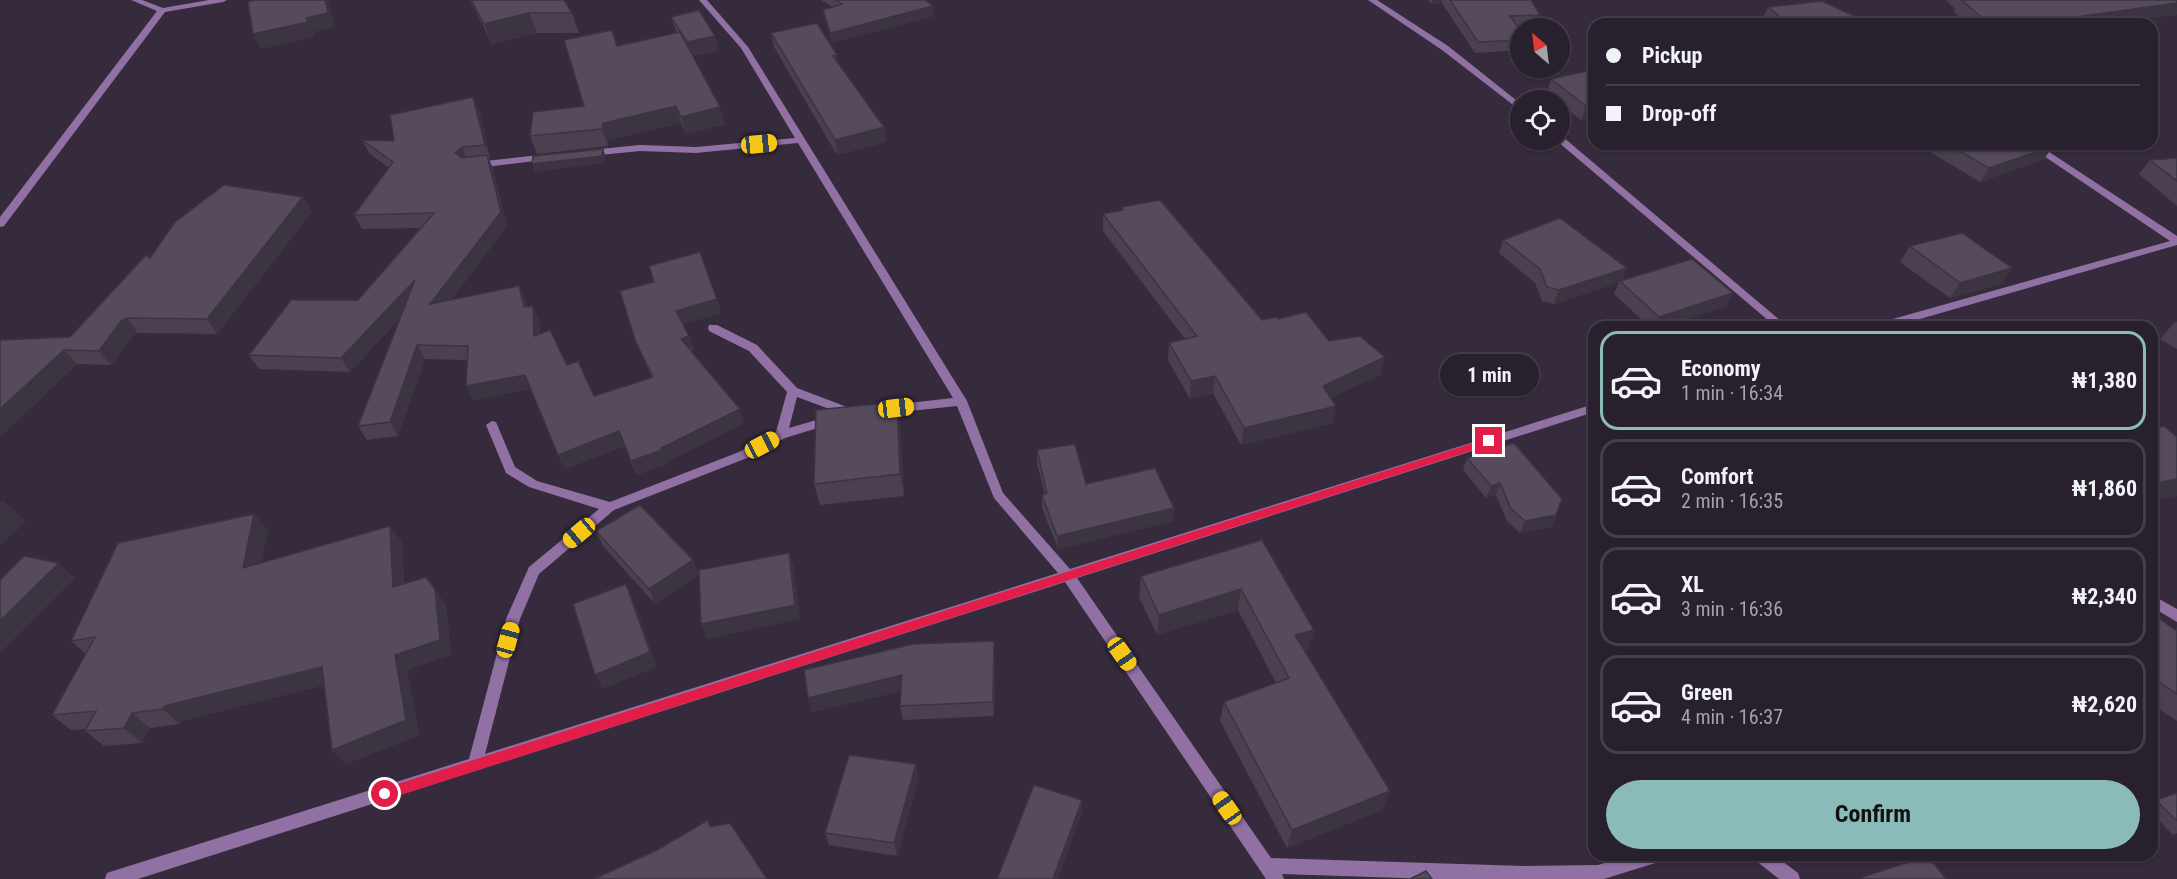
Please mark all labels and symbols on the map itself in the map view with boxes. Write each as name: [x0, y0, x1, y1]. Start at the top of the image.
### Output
north arrow: [1510, 18, 1570, 78]
car: [740, 133, 778, 155]
callout: 1 min: [1440, 354, 1538, 396]
car: [877, 397, 915, 419]
route end: [1475, 427, 1502, 454]
car: [742, 429, 782, 461]
car: [559, 515, 599, 551]
car: [495, 620, 521, 660]
car: [1104, 634, 1140, 674]
route start: [371, 780, 398, 807]
car: [1209, 788, 1245, 828]

